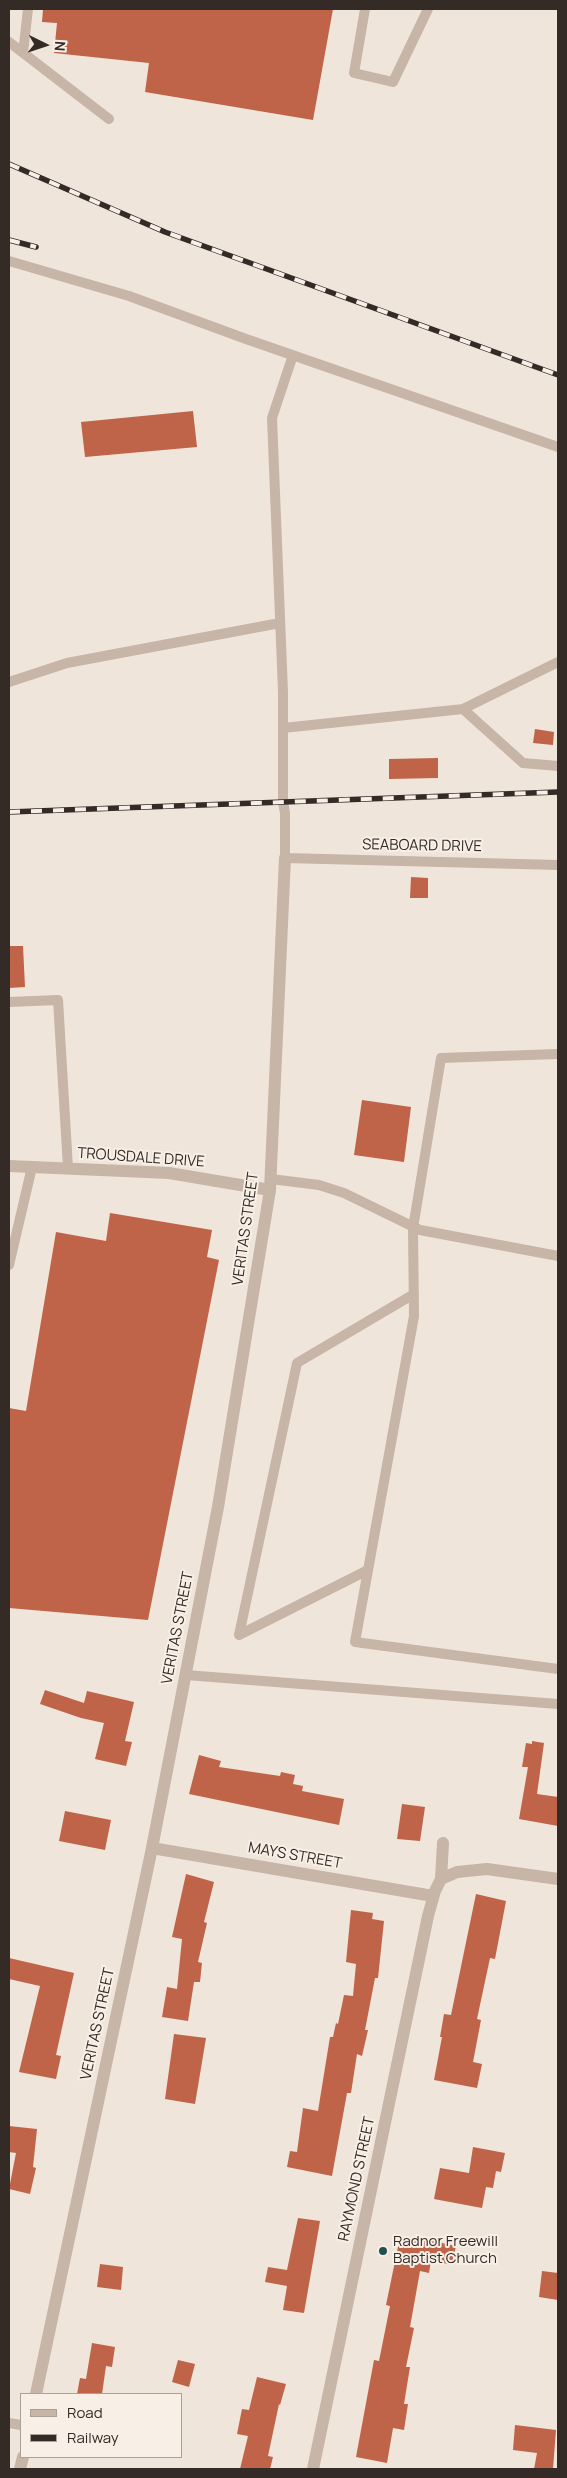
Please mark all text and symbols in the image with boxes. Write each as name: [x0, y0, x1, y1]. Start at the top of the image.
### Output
north arrow: [20, 20, 70, 70]
text: N: [51, 40, 70, 52]
street label: SEABOARD DRIVE: [362, 836, 482, 856]
street label: TROUSDALE DRIVE: [77, 1145, 205, 1171]
street label: VERITAS STREET: [229, 1171, 263, 1287]
street label: VERITAS STREET: [158, 1570, 198, 1686]
street label: MAYS STREET: [247, 1839, 343, 1873]
street label: VERITAS STREET: [77, 1966, 119, 2082]
street label: RAYMOND STREET: [335, 2115, 379, 2243]
place label: Radnor Freewill Baptist Church: [393, 2233, 498, 2268]
marker: Radnor Freewill Baptist Church: [377, 2245, 389, 2257]
legend: [20, 2393, 182, 2458]
text: Road: [67, 2402, 103, 2423]
text: Railway: [67, 2427, 119, 2448]

